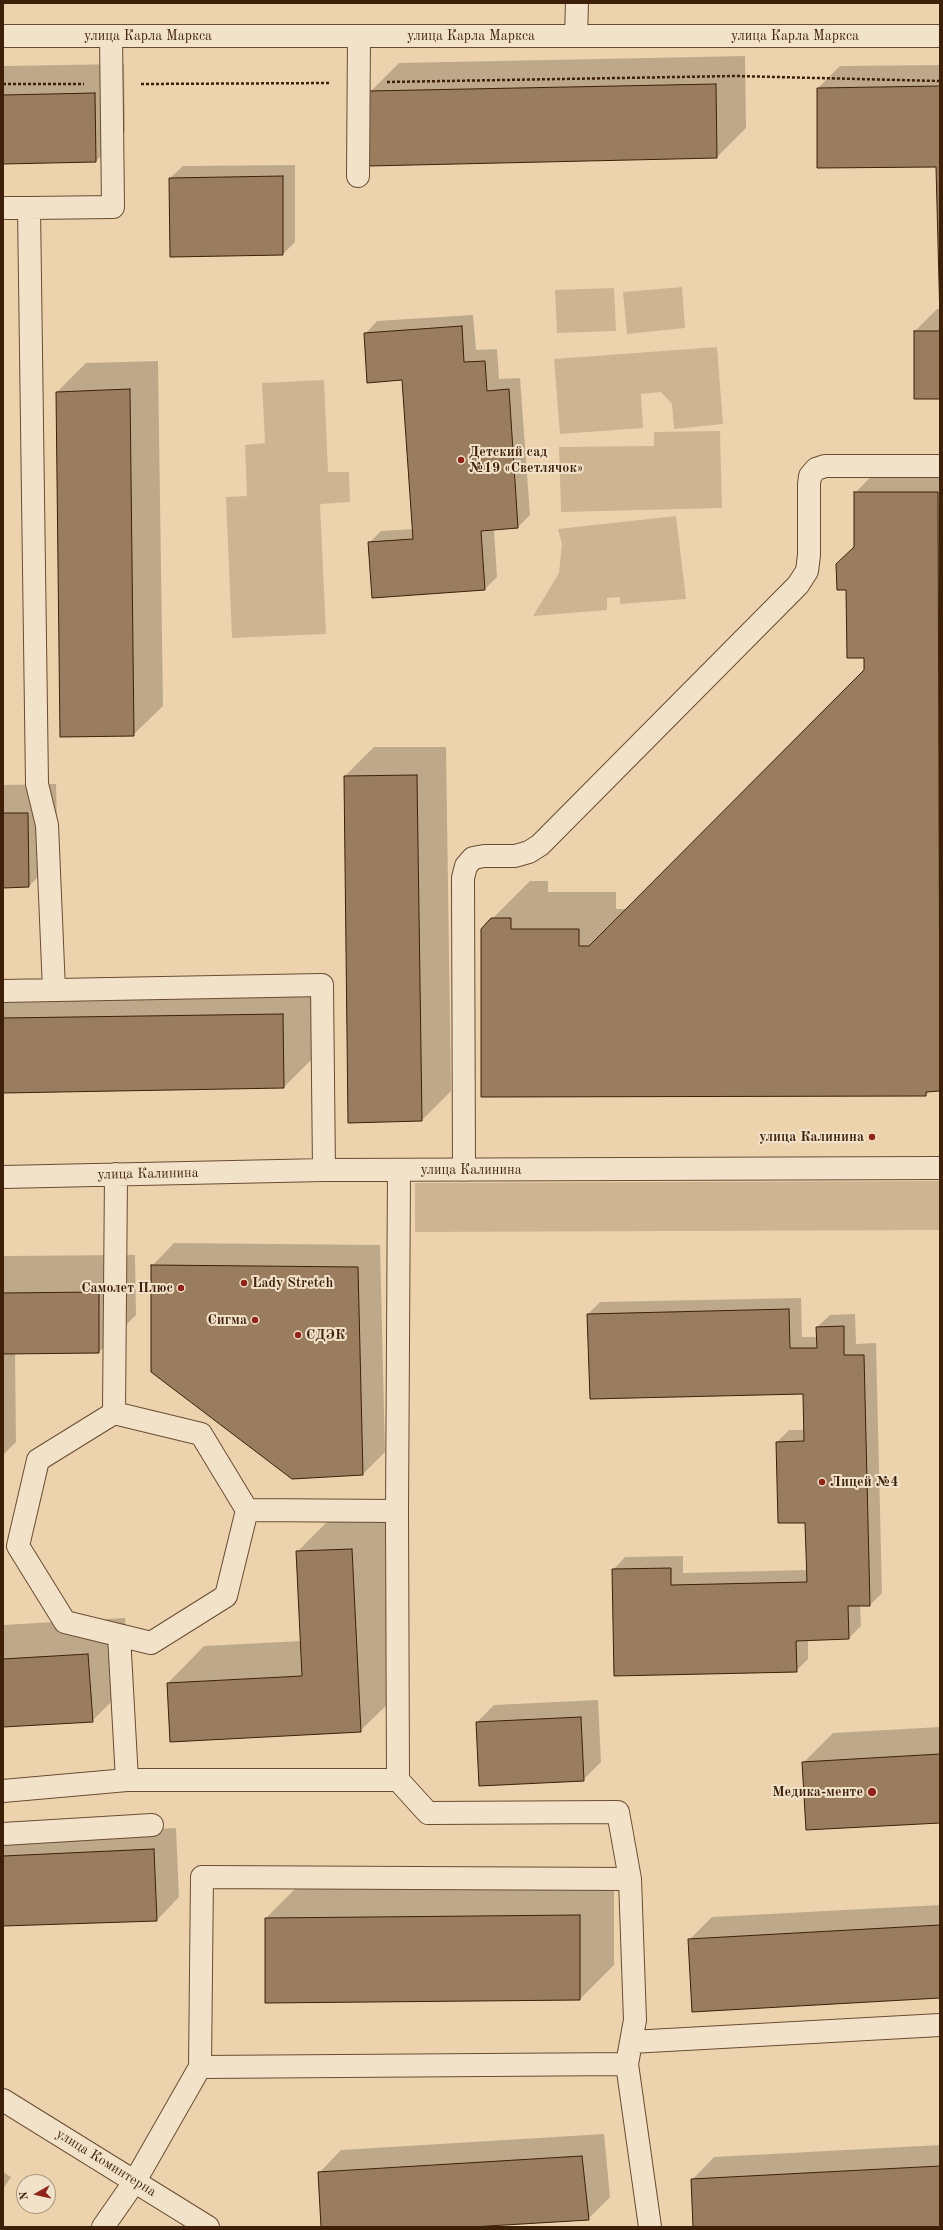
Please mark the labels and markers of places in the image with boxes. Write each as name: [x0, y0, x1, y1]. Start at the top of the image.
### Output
place label: Детский сад №19 «Светлячок»: [469, 444, 583, 476]
marker: Детский сад №19 «Светлячок»: [456, 455, 466, 465]
place label: улица Калинина: [759, 1129, 864, 1145]
marker: улица Калинина: [867, 1132, 877, 1142]
place label: Lady Stretch: [252, 1275, 333, 1291]
marker: Lady Stretch: [239, 1278, 249, 1288]
place label: Самолет Плюс: [81, 1280, 173, 1296]
marker: Самолет Плюс: [176, 1283, 186, 1293]
place label: Сигма: [207, 1312, 247, 1328]
marker: Сигма: [250, 1315, 260, 1325]
place label: СДЭК: [306, 1327, 345, 1343]
marker: СДЭК: [293, 1330, 303, 1340]
place label: Лицей №4: [830, 1474, 899, 1490]
marker: Лицей №4: [817, 1477, 827, 1487]
place label: Медика-менте: [772, 1784, 863, 1800]
marker: Медика-менте: [866, 1786, 878, 1798]

